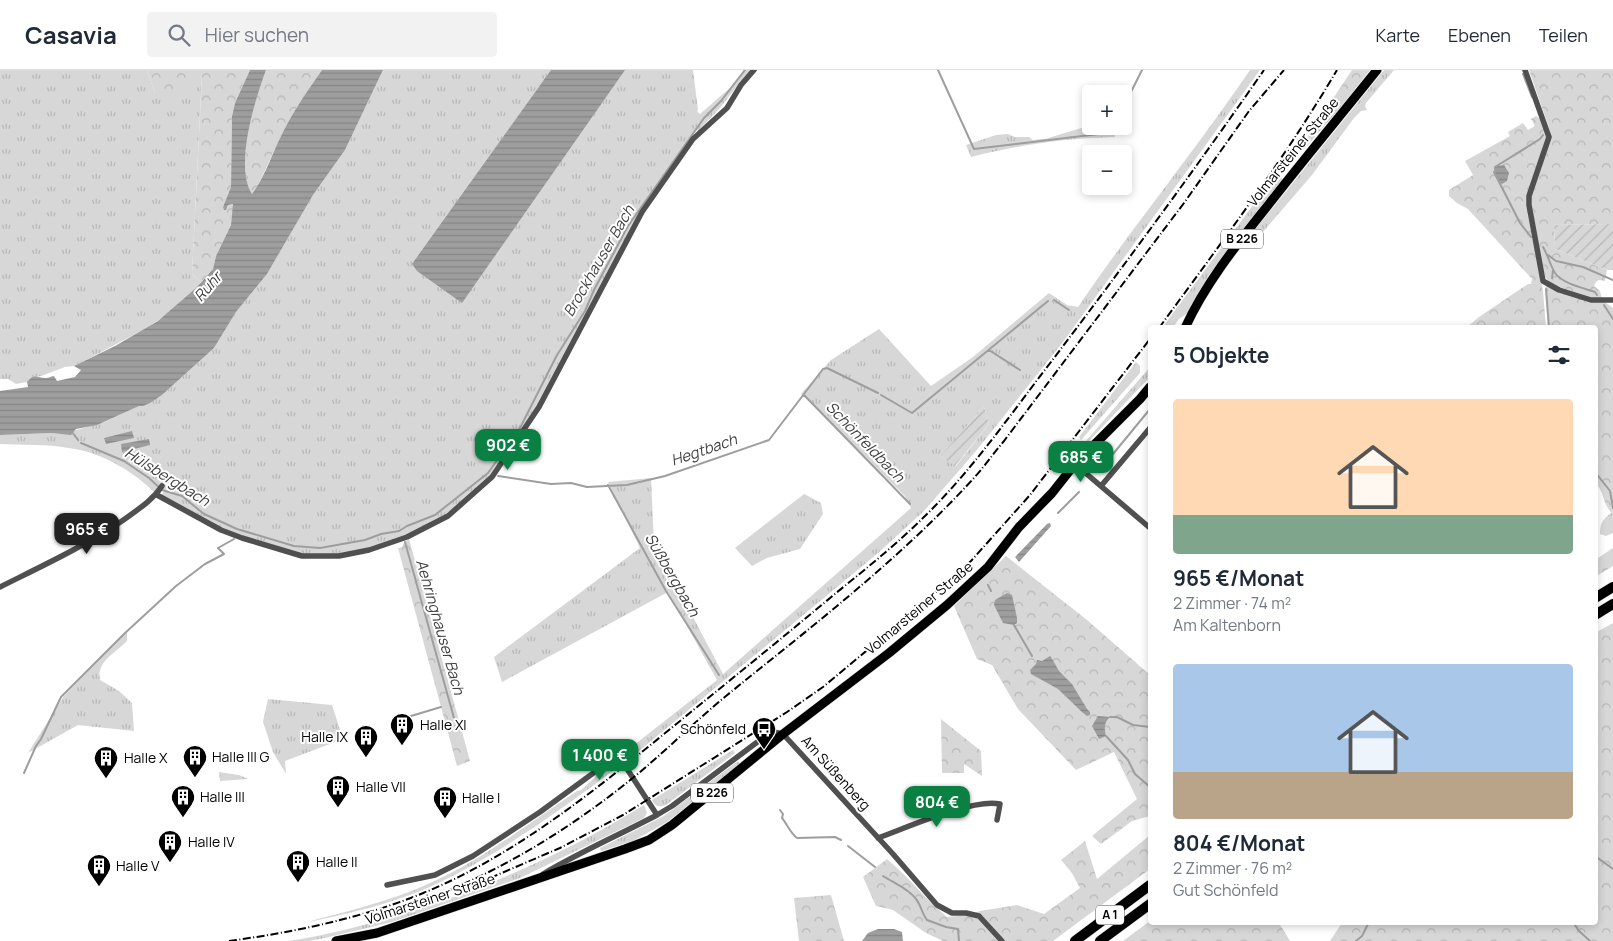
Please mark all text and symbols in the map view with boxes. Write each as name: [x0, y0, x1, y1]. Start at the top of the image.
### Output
search box: [147, 12, 497, 57]
text: Casavia: [25, 18, 117, 51]
icon: search: [165, 21, 193, 49]
text: Hier suchen: [205, 22, 309, 48]
text: Karte: [1376, 23, 1420, 47]
text: Ebenen: [1448, 23, 1511, 47]
text: Teilen: [1539, 23, 1588, 47]
map controls: [1082, 85, 1132, 195]
button: +: [1082, 85, 1132, 135]
street label: Volmarsteiner Straße: [1243, 93, 1343, 210]
button: −: [1082, 145, 1132, 195]
water label: Brockhauser Bach: [558, 200, 639, 320]
road number: B 226: [1221, 230, 1263, 248]
water label: Ruhr: [189, 265, 228, 306]
text: 5 Objekte: [1173, 341, 1269, 369]
icon: filters: [1545, 341, 1573, 369]
water label: Schönfeldbach: [821, 397, 910, 487]
pin: 902 €: [473, 428, 543, 471]
water label: Hegtbach: [668, 428, 741, 471]
icon: home: [1328, 432, 1418, 522]
text: 902 €: [486, 434, 530, 456]
pin: 685 €: [1046, 440, 1116, 483]
water label: Hülsbergbach: [121, 442, 215, 512]
text: 685 €: [1059, 446, 1103, 468]
pin: 965 €: [52, 512, 122, 555]
text: 965 €: [65, 518, 109, 540]
water label: Süßbergbach: [640, 529, 705, 621]
water label: Aehringhauser Bach: [411, 557, 470, 698]
street label: Volmarsteiner Straße: [861, 557, 977, 658]
text: 965 €/Monat: [1173, 564, 1304, 592]
text: 2 Zimmer · 74 m²: [1173, 592, 1291, 614]
text: Am Kaltenborn: [1173, 614, 1281, 636]
icon: home: [1328, 697, 1418, 787]
building icon: Halle XI: [389, 712, 415, 746]
place label: Halle XI: [420, 715, 467, 734]
bus stop icon: Schönfeld: [751, 716, 777, 750]
place label: Schönfeld: [680, 719, 746, 738]
building icon: Halle IX: [353, 724, 379, 758]
place label: Halle IX: [301, 727, 349, 746]
street label: Am Süßenberg: [798, 731, 875, 814]
pin: 1 400 €: [554, 738, 646, 781]
building icon: Halle III G: [182, 744, 208, 778]
text: 1 400 €: [572, 744, 628, 766]
building icon: Halle X: [93, 745, 119, 779]
place label: Halle III G: [212, 747, 269, 766]
place label: Halle X: [124, 748, 168, 767]
building icon: Halle VII: [325, 774, 351, 808]
place label: Halle VII: [356, 777, 406, 796]
building icon: Halle III: [170, 784, 196, 818]
road number: B 226: [691, 784, 733, 802]
building icon: Halle I: [432, 785, 458, 819]
pin: 804 €: [902, 786, 972, 828]
place label: Halle III: [200, 787, 245, 806]
place label: Halle I: [462, 788, 500, 807]
text: 804 €: [915, 791, 959, 813]
building icon: Halle IV: [157, 829, 183, 863]
text: 804 €/Monat: [1173, 829, 1305, 857]
place label: Halle IV: [188, 832, 235, 851]
building icon: Halle II: [285, 849, 311, 883]
place label: Halle II: [316, 852, 357, 871]
building icon: Halle V: [86, 853, 112, 887]
place label: Halle V: [116, 856, 160, 875]
text: 2 Zimmer · 76 m²: [1173, 857, 1292, 879]
street label: Volmarsteiner Straße: [363, 869, 497, 928]
text: Gut Schönfeld: [1173, 879, 1279, 901]
road number: A 1: [1096, 906, 1124, 924]

